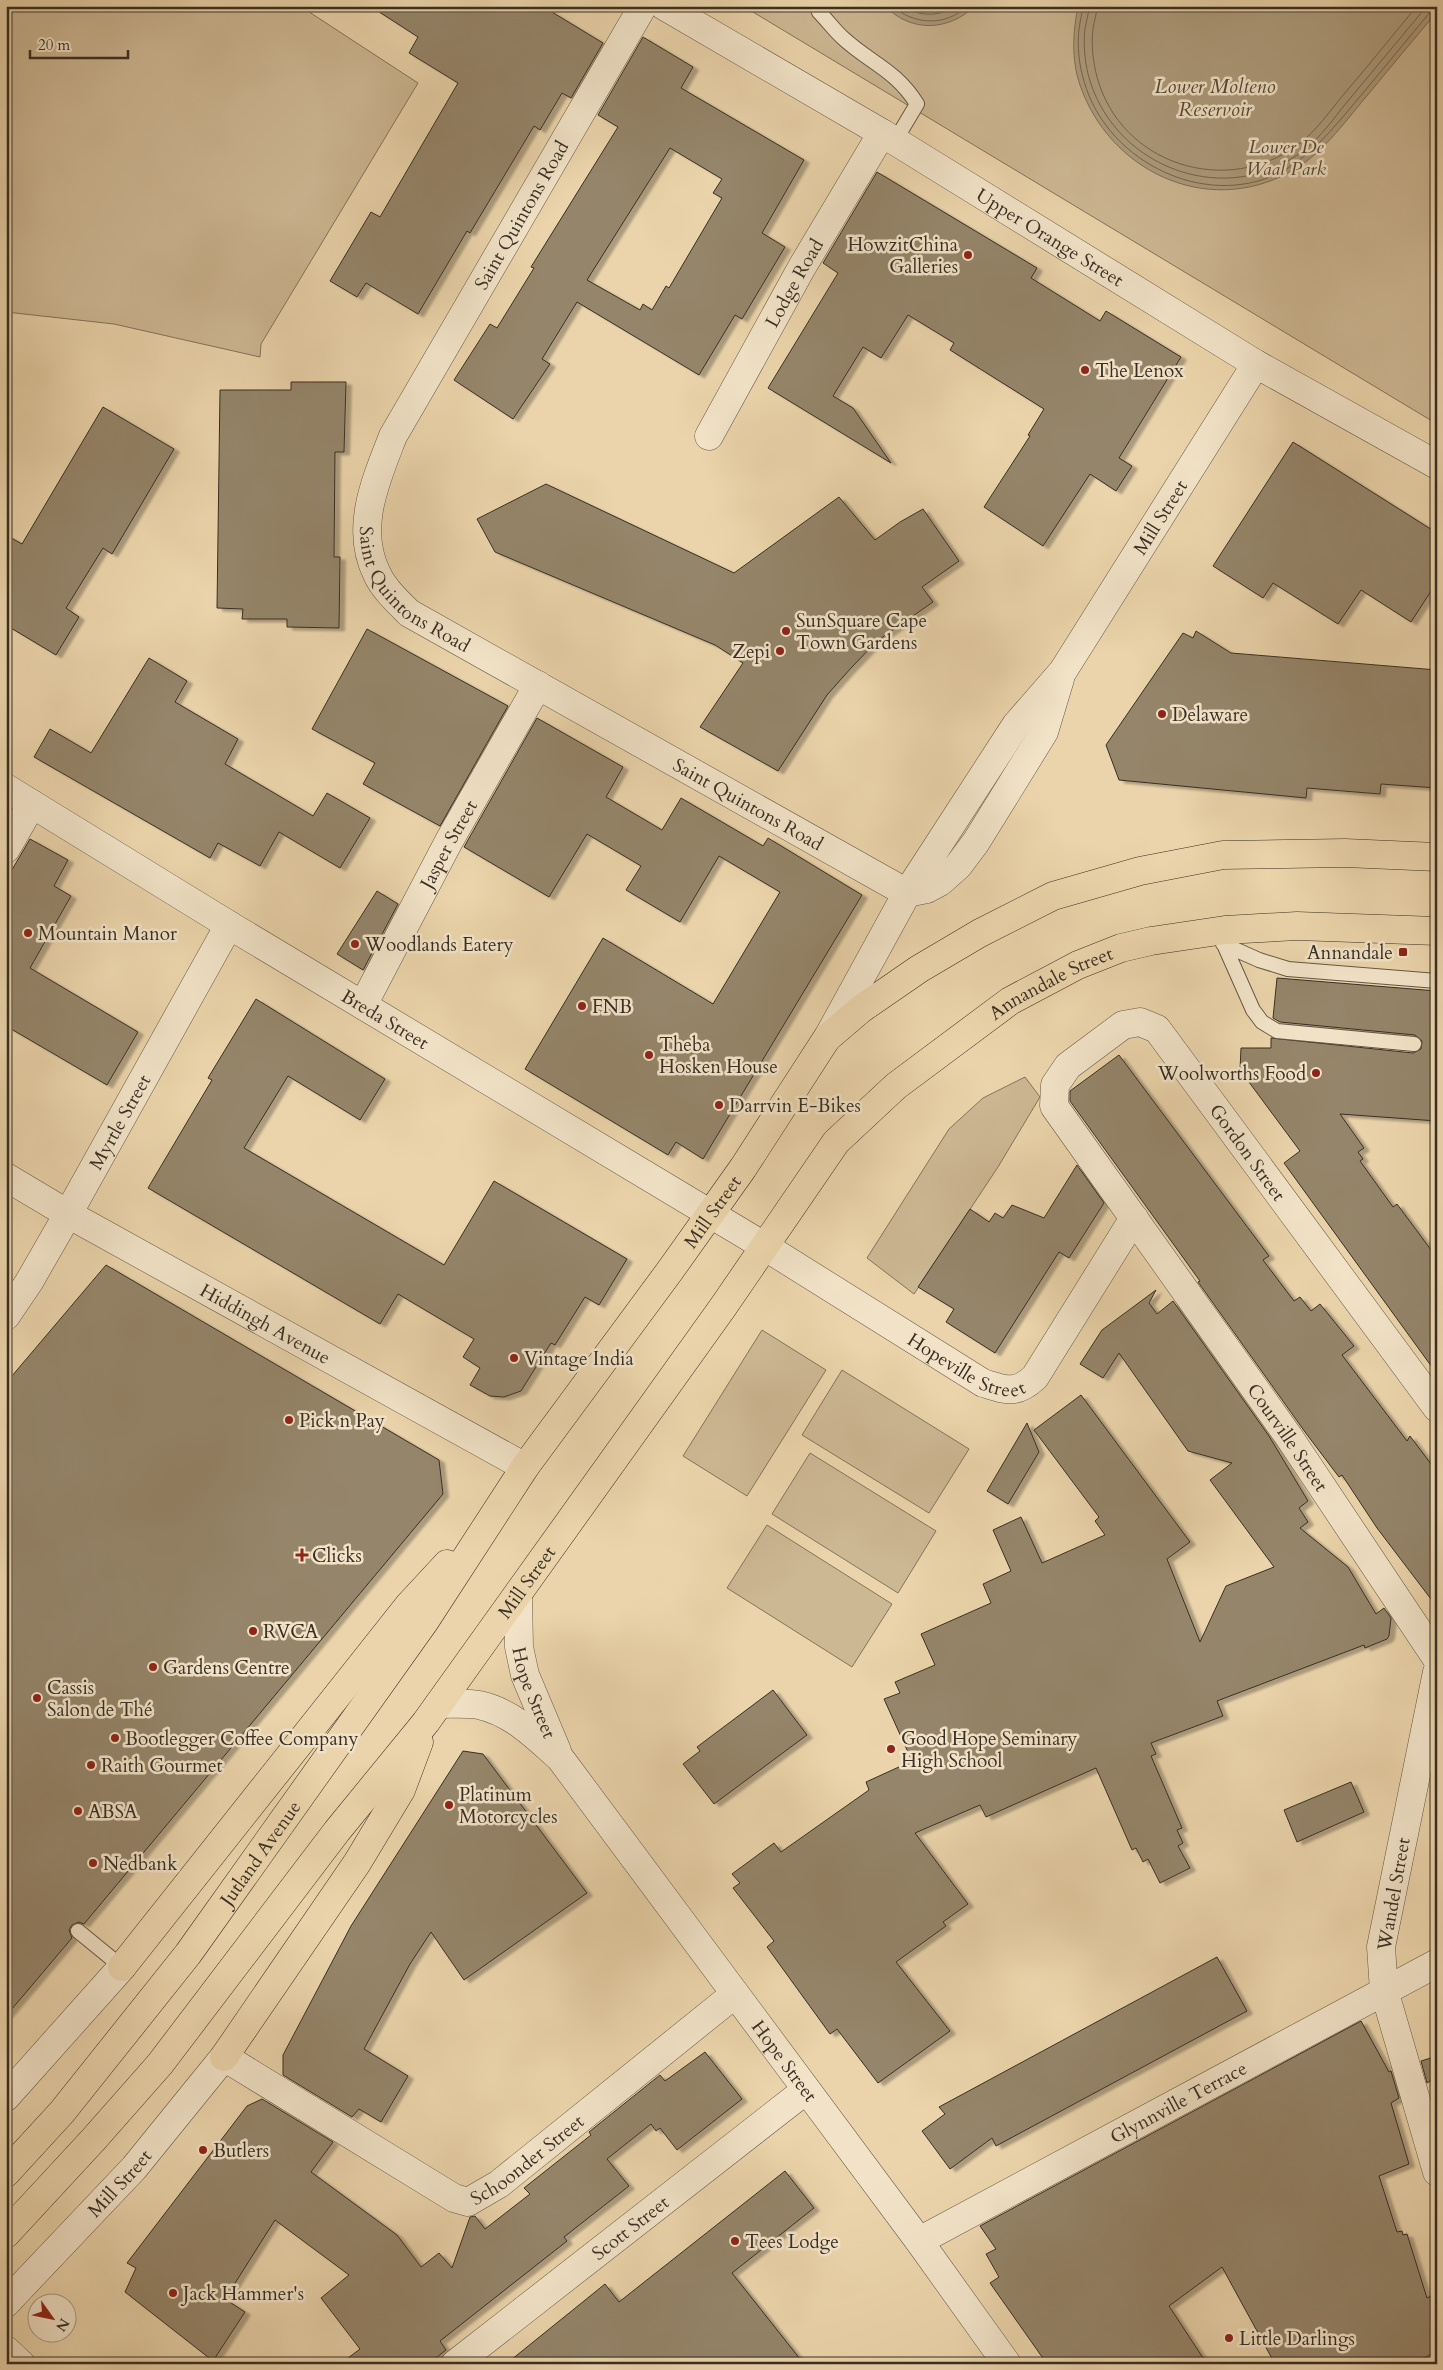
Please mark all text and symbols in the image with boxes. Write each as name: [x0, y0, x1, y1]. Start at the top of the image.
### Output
scale bar: [30, 28, 128, 60]
text: 20 m: [38, 35, 70, 55]
water label: Lower Molteno Reservoir: [1154, 73, 1276, 123]
park label: Lower De Waal Park: [1246, 134, 1326, 182]
street label: Saint Quintons Road: [469, 136, 575, 295]
street label: Upper Orange Street: [971, 182, 1128, 293]
place label: HowzitChina Galleries: [847, 232, 958, 280]
street label: Lodge Road: [759, 234, 830, 332]
marker: HowzitChina Galleries: [962, 249, 974, 261]
place label: The Lenox: [1095, 358, 1184, 384]
marker: The Lenox: [1079, 364, 1091, 376]
street label: Mill Street: [1127, 475, 1194, 560]
street label: Saint Quintons Road: [353, 526, 475, 659]
place label: SunSquare Cape Town Gardens: [796, 608, 927, 656]
marker: SunSquare Cape Town Gardens: [780, 625, 792, 637]
place label: Zepi: [732, 639, 770, 665]
marker: Zepi: [774, 645, 786, 657]
place label: Delaware: [1172, 702, 1248, 728]
marker: Delaware: [1156, 708, 1168, 720]
street label: Saint Quintons Road: [668, 752, 828, 857]
street label: Jasper Street: [413, 795, 484, 896]
place label: Mountain Manor: [38, 921, 177, 947]
marker: Mountain Manor: [22, 927, 34, 939]
place label: Woodlands Eatery: [364, 932, 514, 958]
marker: Woodlands Eatery: [349, 938, 361, 950]
place label: Annandale: [1307, 940, 1393, 966]
street label: Annandale Street: [984, 941, 1117, 1026]
marker: Annandale: [1397, 946, 1409, 958]
street label: Breda Street: [336, 983, 433, 1056]
place label: FNB: [592, 994, 632, 1020]
marker: FNB: [576, 1000, 588, 1012]
place label: Theba Hosken House: [659, 1032, 778, 1080]
marker: Theba Hosken House: [643, 1049, 655, 1061]
place label: Woolworths Food: [1157, 1061, 1306, 1087]
marker: Woolworths Food: [1310, 1067, 1322, 1079]
street label: Myrtle Street: [83, 1070, 157, 1175]
place label: Darrvin E-Bikes: [729, 1093, 861, 1119]
marker: Darrvin E-Bikes: [713, 1099, 725, 1111]
street label: Gordon Street: [1203, 1099, 1291, 1206]
street label: Mill Street: [678, 1170, 748, 1254]
street label: Hiddingh Avenue: [195, 1278, 335, 1371]
street label: Hopeville Street: [902, 1327, 1030, 1404]
place label: Vintage India: [524, 1346, 634, 1372]
marker: Vintage India: [508, 1352, 520, 1364]
street label: Courville Street: [1241, 1378, 1334, 1497]
place label: Pick n Pay: [299, 1408, 385, 1434]
marker: Pick n Pay: [283, 1414, 295, 1426]
street label: Mill Street: [492, 1541, 562, 1624]
place label: Clicks: [312, 1543, 362, 1569]
marker: Clicks: [296, 1549, 308, 1561]
place label: RVCA: [263, 1619, 319, 1645]
marker: RVCA: [247, 1625, 259, 1637]
street label: Hope Street: [505, 1645, 562, 1742]
place label: Gardens Centre: [163, 1655, 290, 1681]
marker: Gardens Centre: [147, 1661, 159, 1673]
place label: Cassis Salon de Thé: [47, 1675, 153, 1723]
marker: Cassis Salon de Thé: [31, 1692, 43, 1704]
place label: Bootlegger Coffee Company: [125, 1726, 358, 1752]
place label: Good Hope Seminary High School: [901, 1726, 1077, 1774]
marker: Bootlegger Coffee Company: [109, 1732, 121, 1744]
marker: Good Hope Seminary High School: [885, 1743, 897, 1755]
place label: Raith Gourmet: [101, 1753, 223, 1779]
marker: Raith Gourmet: [85, 1759, 97, 1771]
place label: Platinum Motorcycles: [459, 1782, 558, 1830]
street label: Jutland Avenue: [213, 1796, 307, 1914]
place label: ABSA: [88, 1799, 138, 1825]
marker: Platinum Motorcycles: [443, 1799, 455, 1811]
marker: ABSA: [72, 1805, 84, 1817]
street label: Wandel Street: [1371, 1836, 1417, 1954]
place label: Nedbank: [103, 1851, 178, 1877]
marker: Nedbank: [87, 1857, 99, 1869]
street label: Hope Street: [745, 2015, 823, 2107]
street label: Glynnville Terrace: [1105, 2055, 1252, 2150]
street label: Schoonder Street: [466, 2109, 590, 2212]
place label: Butlers: [213, 2138, 269, 2164]
street label: Mill Street: [82, 2144, 158, 2223]
marker: Butlers: [197, 2144, 209, 2156]
street label: Scott Street: [587, 2190, 675, 2267]
place label: Tees Lodge: [745, 2229, 839, 2255]
marker: Tees Lodge: [729, 2235, 741, 2247]
place label: Jack Hammer's: [180, 2281, 304, 2307]
marker: Jack Hammer's: [167, 2287, 179, 2299]
north arrow: [28, 2292, 78, 2342]
text: N: [51, 2315, 74, 2335]
place label: Little Darlings: [1239, 2326, 1355, 2352]
marker: Little Darlings: [1223, 2332, 1235, 2344]

